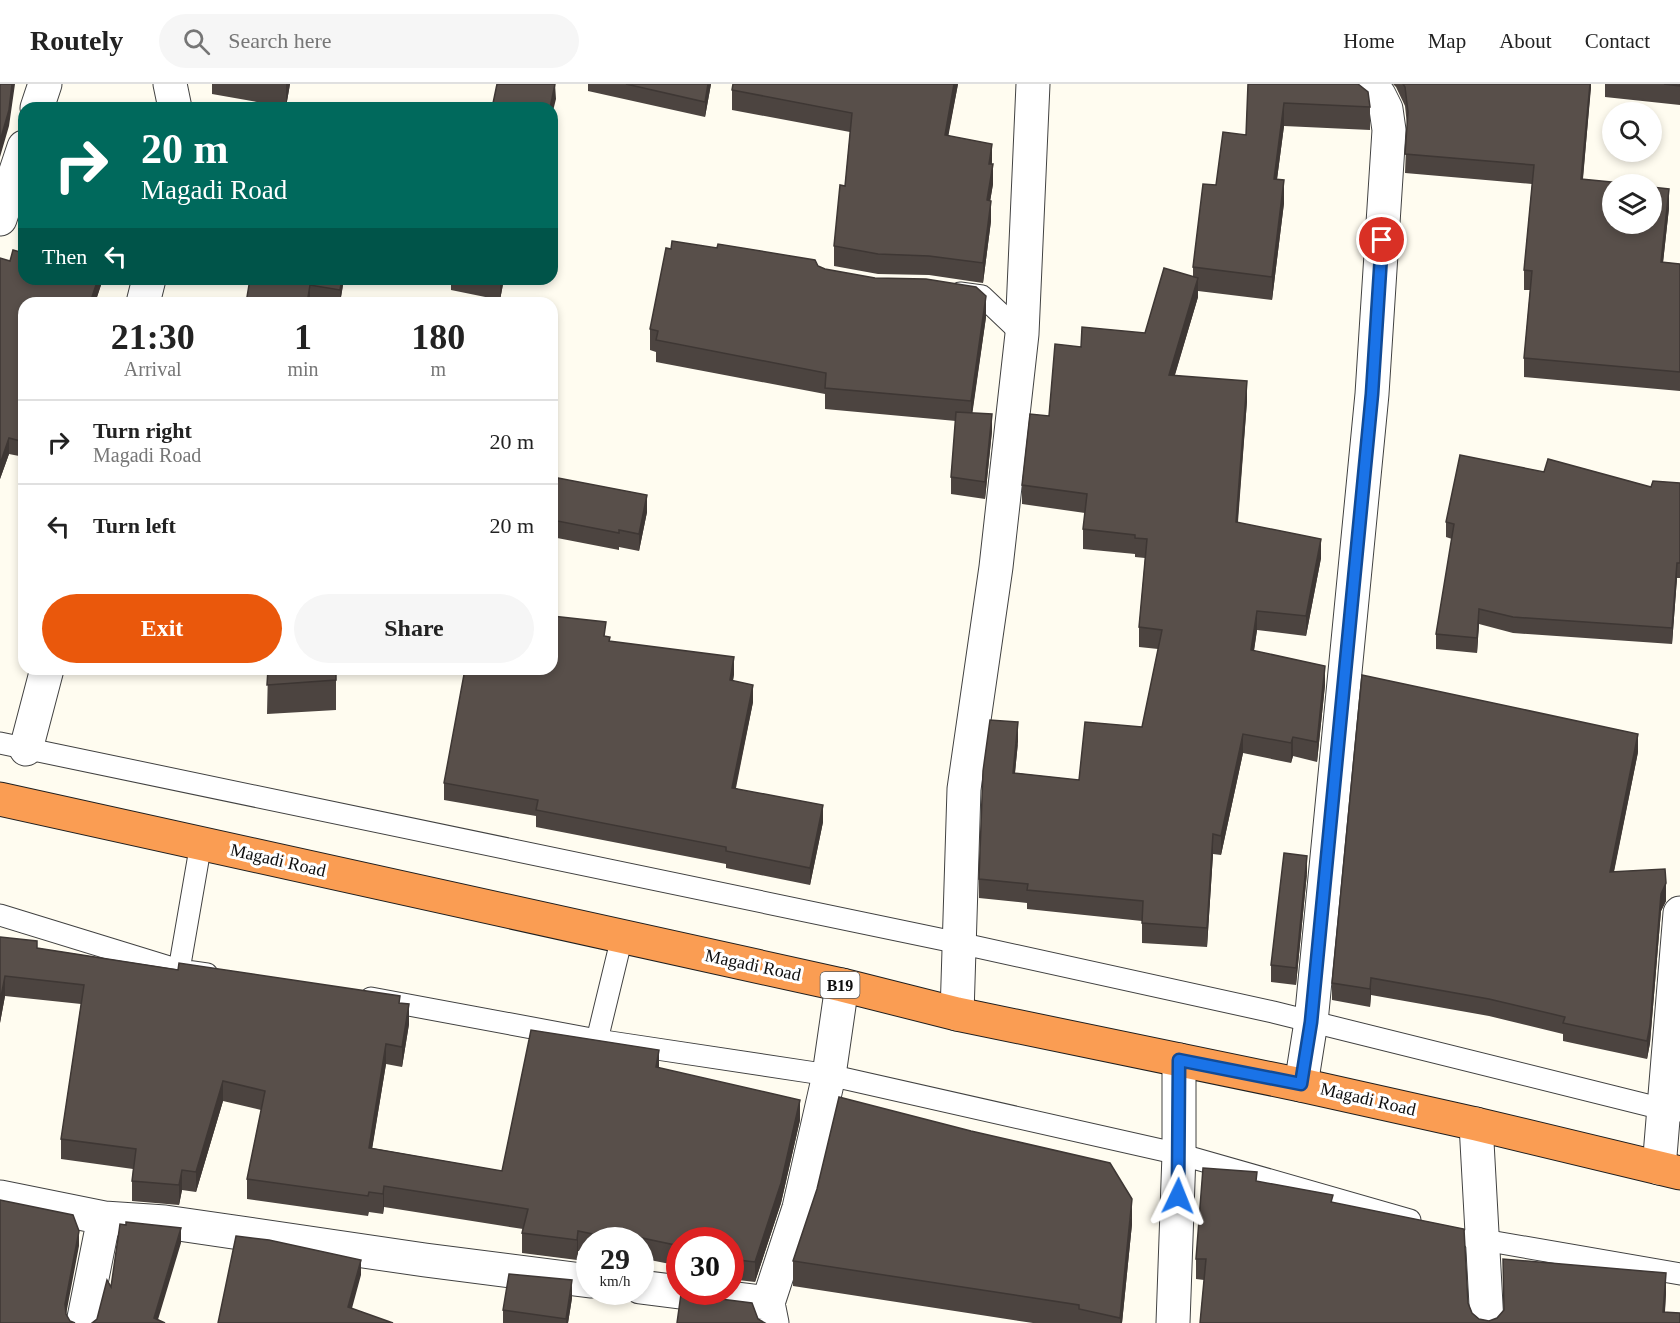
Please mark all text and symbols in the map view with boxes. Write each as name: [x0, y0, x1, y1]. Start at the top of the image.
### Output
search box: [159, 14, 579, 68]
text: Routely: [30, 25, 123, 56]
icon: search: [180, 25, 213, 58]
text: Search here: [228, 28, 332, 53]
text: Home: [1343, 29, 1395, 53]
text: Map: [1428, 29, 1466, 53]
text: About: [1499, 29, 1552, 53]
text: Contact: [1585, 29, 1650, 53]
map controls: [1602, 102, 1662, 234]
button: search: [1602, 102, 1662, 162]
icon: right: [42, 126, 120, 204]
text: 20 m: [141, 126, 229, 172]
button: layers: [1602, 174, 1662, 234]
text: Magadi Road: [141, 175, 287, 205]
pin: [1356, 214, 1407, 265]
icon: arrive: [1365, 223, 1398, 256]
icon: left: [99, 240, 132, 273]
text: Then: [42, 244, 87, 269]
text: 21:30: [111, 317, 195, 357]
text: 1: [294, 317, 312, 357]
text: 180: [411, 317, 465, 357]
text: Arrival: [124, 358, 182, 380]
text: min: [287, 358, 319, 380]
text: m: [431, 358, 446, 380]
text: Turn right: [93, 418, 192, 443]
icon: right: [42, 426, 75, 459]
text: 20 m: [489, 429, 534, 454]
text: Magadi Road: [93, 444, 201, 466]
icon: left: [42, 510, 75, 543]
text: Turn left: [93, 513, 176, 538]
text: 20 m: [489, 513, 534, 538]
button: Exit: [42, 594, 282, 663]
button: Share: [294, 594, 534, 663]
street label: Magadi Road: [228, 839, 328, 881]
street label: Magadi Road: [703, 945, 803, 985]
road number: B19: [820, 972, 860, 998]
street label: Magadi Road: [1318, 1078, 1418, 1120]
position arrow: [1146, 1164, 1210, 1228]
speed limit sign: 30: [666, 1227, 744, 1305]
text: 29: [600, 1242, 630, 1275]
text: km/h: [600, 1273, 630, 1289]

